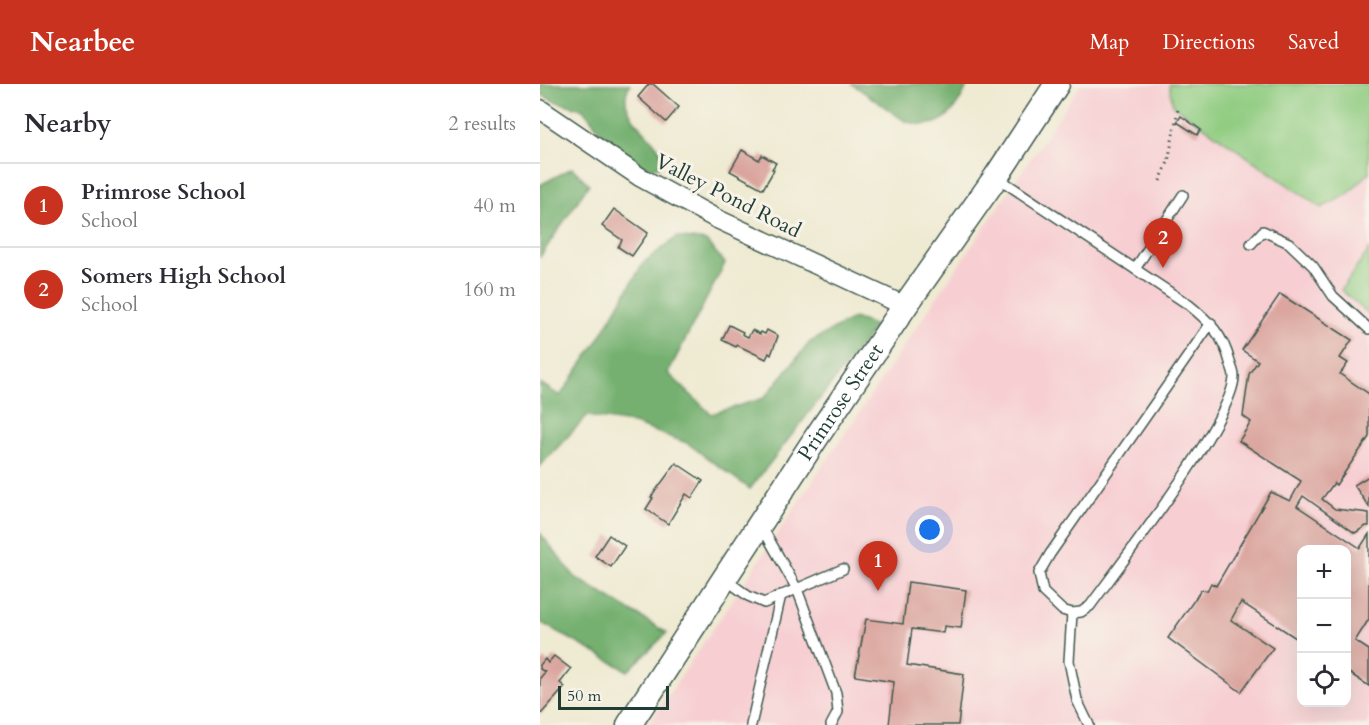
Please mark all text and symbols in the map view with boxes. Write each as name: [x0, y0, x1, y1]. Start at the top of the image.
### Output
text: Nearbee: [30, 23, 135, 61]
text: Map: [1089, 28, 1129, 57]
text: Directions: [1162, 28, 1255, 57]
text: Saved: [1288, 28, 1339, 57]
text: Nearby: [24, 106, 112, 141]
text: 2 results: [448, 110, 516, 137]
street label: Valley Pond Road: [650, 147, 806, 245]
text: Primrose School: [81, 177, 246, 207]
text: 1: [38, 192, 49, 219]
text: 40 m: [473, 192, 516, 219]
text: School: [81, 207, 138, 234]
pin: 2: [1144, 218, 1182, 268]
text: Somers High School: [81, 261, 286, 291]
text: 2: [38, 276, 49, 303]
text: 160 m: [463, 276, 516, 303]
text: School: [81, 291, 138, 318]
street label: Primrose Street: [791, 337, 890, 466]
your location: [915, 515, 944, 544]
pin: 1: [858, 542, 898, 591]
map controls: [1297, 545, 1351, 707]
button: +: [1297, 545, 1351, 599]
button: −: [1297, 599, 1351, 653]
button: locate: [1297, 653, 1351, 707]
scale bar: [558, 683, 669, 710]
text: 50 m: [567, 685, 601, 707]

